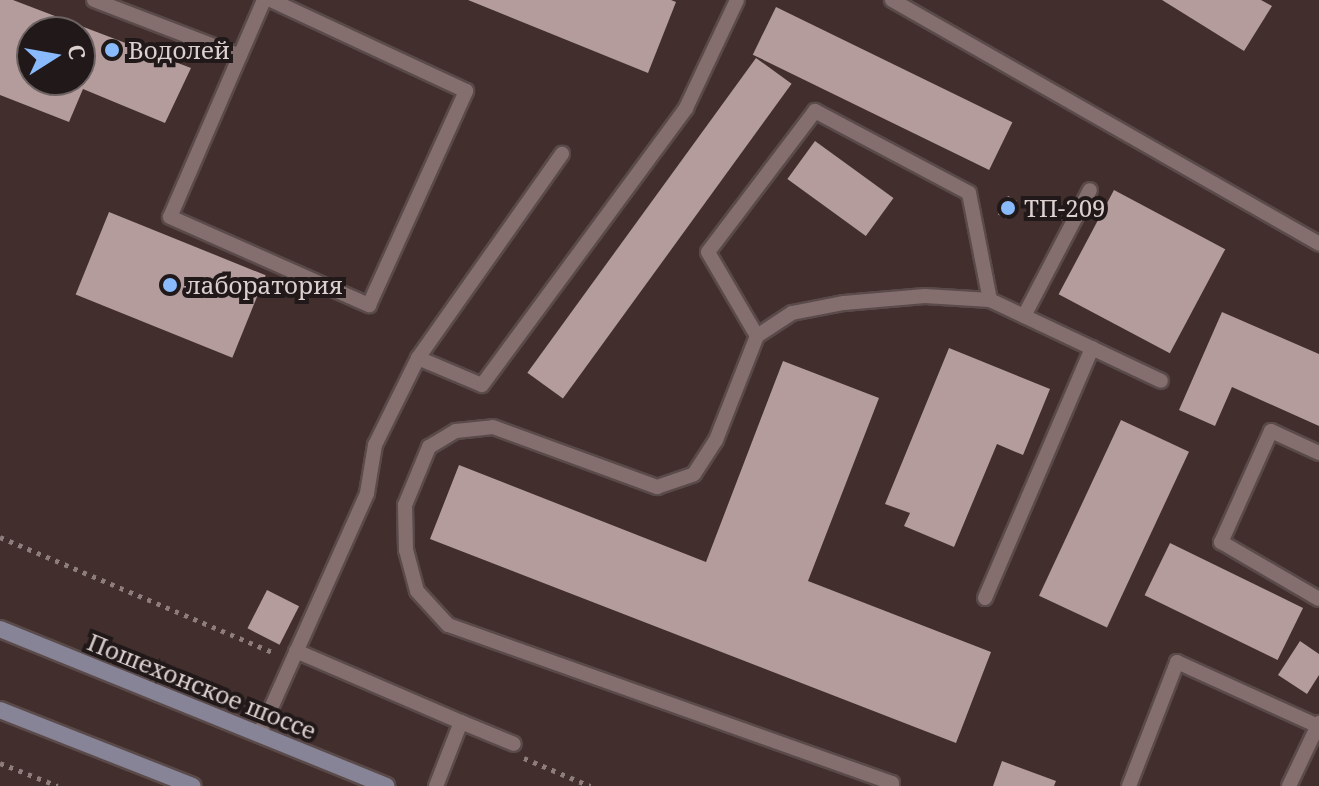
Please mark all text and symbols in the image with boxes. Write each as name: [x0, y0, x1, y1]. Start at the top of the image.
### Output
north arrow: [16, 16, 96, 96]
place label: Водолей: [128, 36, 230, 64]
marker: Водолей: [103, 41, 121, 59]
text: С: [61, 42, 94, 62]
place label: ТП-209: [1024, 194, 1106, 222]
marker: ТП-209: [999, 199, 1017, 217]
place label: лаборатория: [186, 271, 343, 299]
marker: лаборатория: [161, 276, 179, 294]
street label: Пошехонское шоссе: [84, 627, 320, 745]

